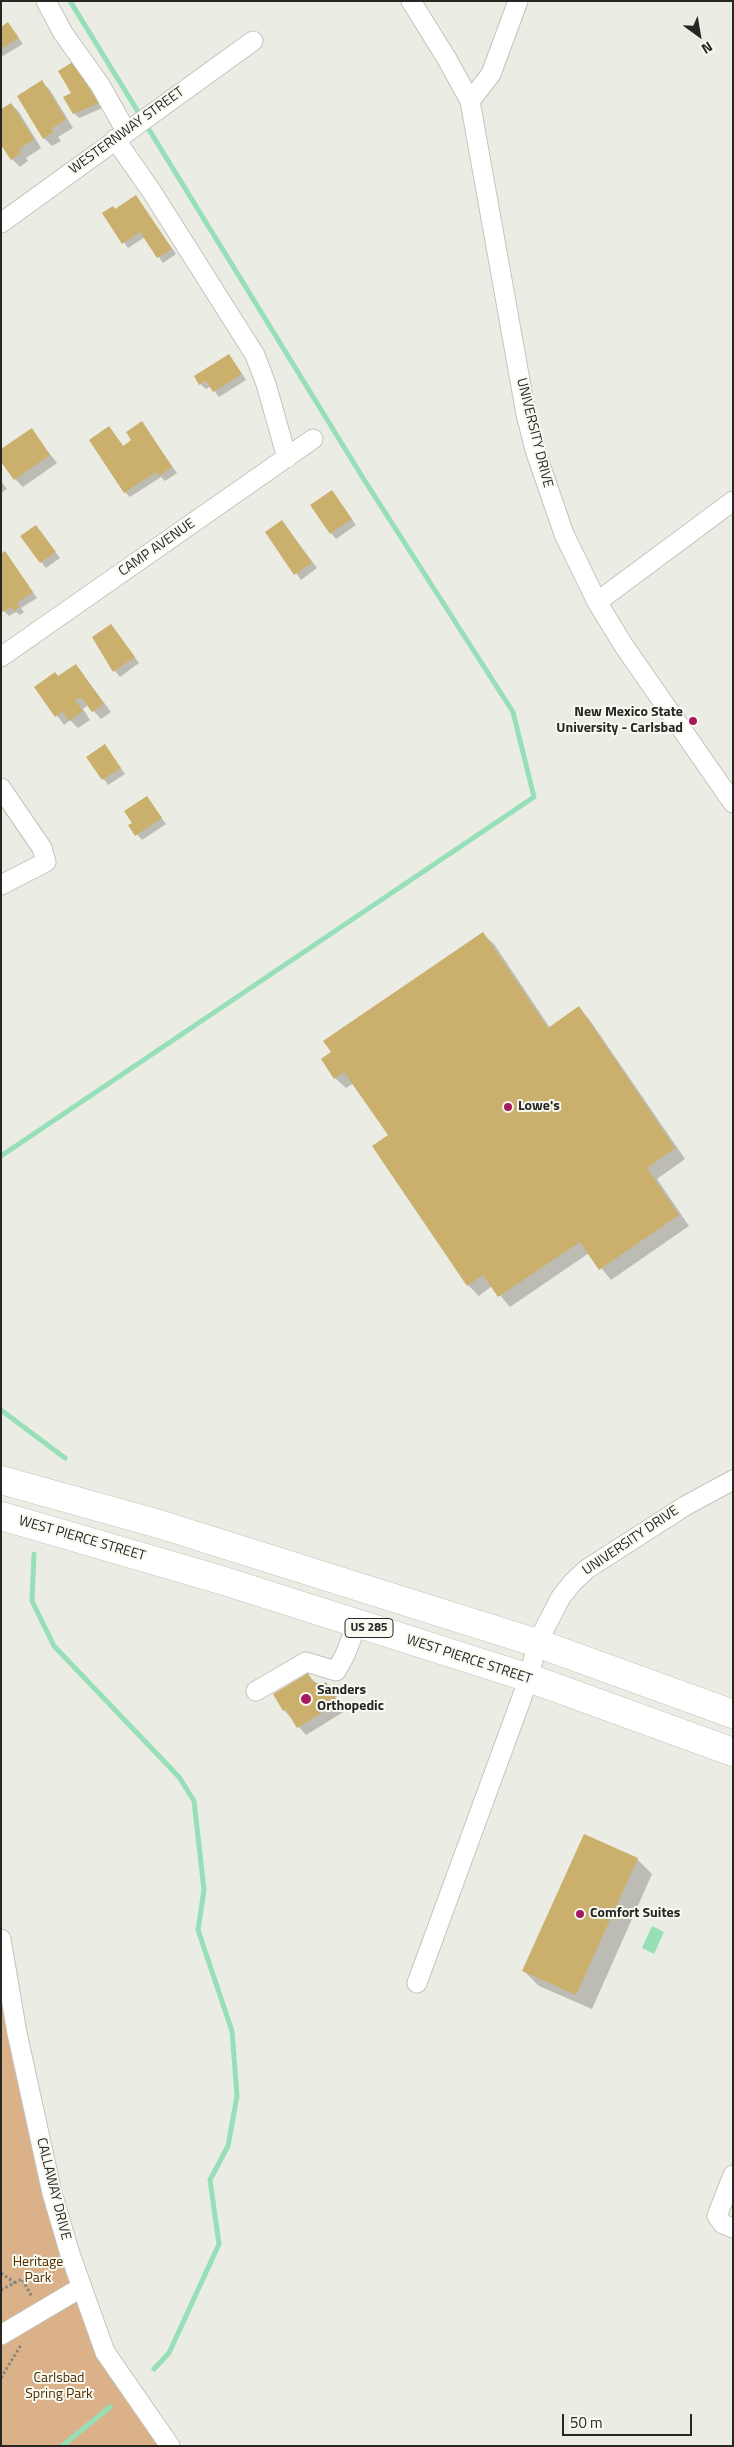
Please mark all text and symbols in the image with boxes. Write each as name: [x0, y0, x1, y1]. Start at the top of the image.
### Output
north arrow: [674, 10, 724, 60]
text: N: [698, 37, 717, 60]
street label: WESTERNWAY STREET: [66, 84, 188, 178]
street label: UNIVERSITY DRIVE: [512, 376, 556, 490]
street label: CAMP AVENUE: [116, 516, 198, 580]
place label: New Mexico State University - Carlsbad: [556, 705, 683, 738]
marker: New Mexico State University - Carlsbad: [687, 715, 699, 727]
place label: Lowe's: [518, 1099, 560, 1115]
marker: Lowe's: [502, 1101, 514, 1113]
street label: UNIVERSITY DRIVE: [580, 1503, 682, 1579]
street label: WEST PIERCE STREET: [17, 1513, 147, 1565]
road number: US 285: [345, 1619, 393, 1638]
street label: WEST PIERCE STREET: [404, 1632, 534, 1688]
place label: Sanders Orthopedic: [317, 1683, 384, 1715]
marker: Sanders Orthopedic: [299, 1692, 313, 1706]
place label: Comfort Suites: [590, 1906, 680, 1922]
marker: Comfort Suites: [574, 1908, 586, 1920]
street label: CALLAWAY DRIVE: [32, 2136, 74, 2242]
park label: Heritage Park: [13, 2255, 63, 2288]
park label: Carlsbad Spring Park: [25, 2371, 93, 2404]
scale bar: [564, 2404, 694, 2436]
text: 50 m: [570, 2411, 603, 2434]

